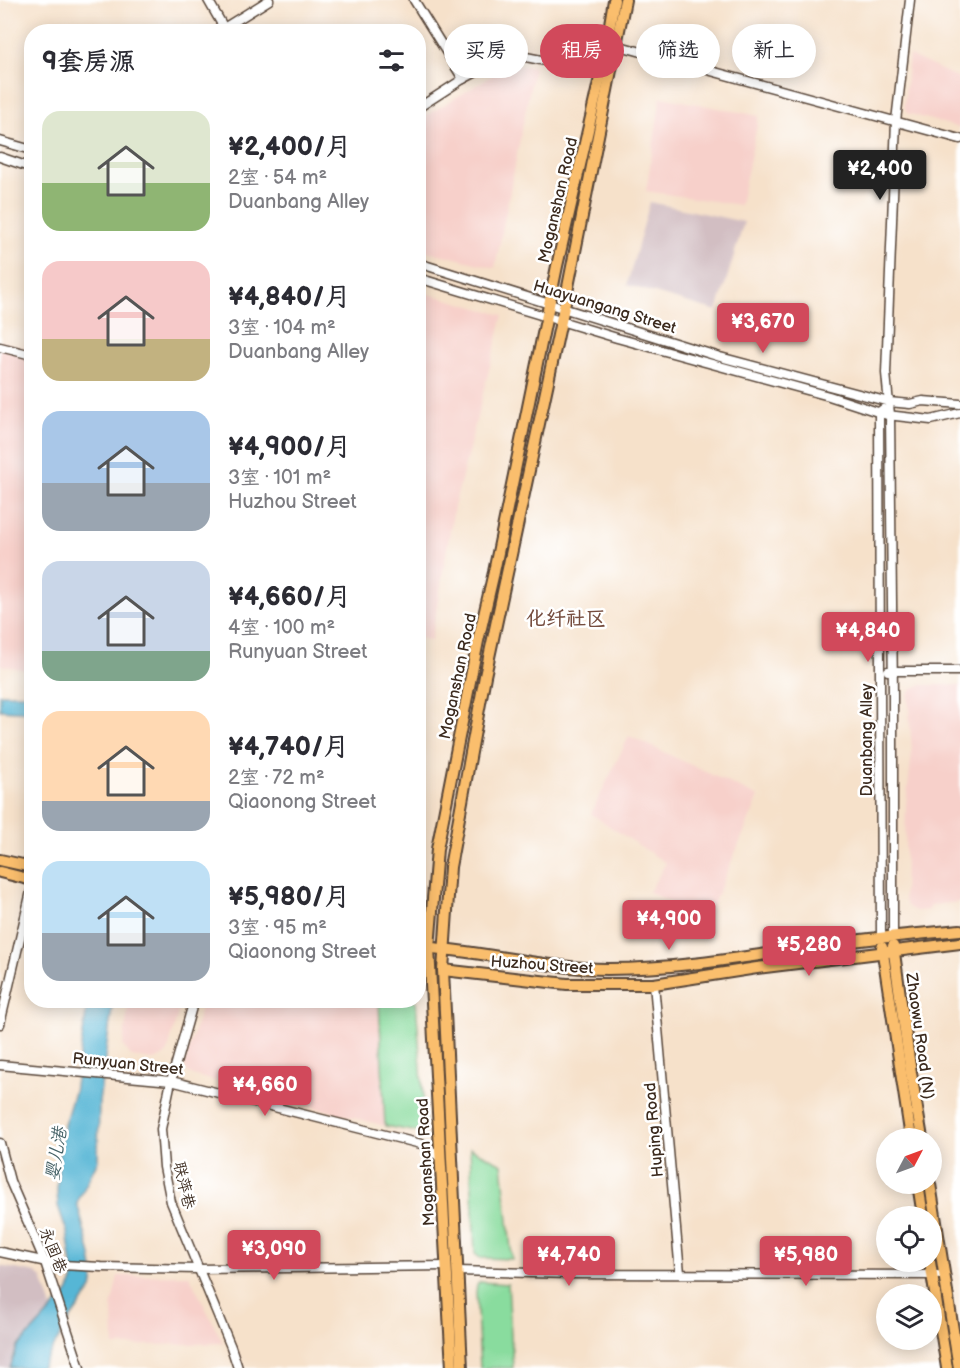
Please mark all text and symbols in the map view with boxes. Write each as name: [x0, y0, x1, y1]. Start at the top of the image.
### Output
chip: 买房: [444, 24, 528, 78]
chip: 租房: [540, 24, 624, 78]
chip: 筛选: [636, 24, 720, 78]
chip: 新上: [732, 24, 816, 78]
icon: filters: [375, 44, 408, 77]
text: 9套房源: [42, 47, 135, 78]
text: ¥2,400/月: [228, 132, 351, 163]
icon: home: [90, 135, 162, 207]
street label: Moganshan Road: [535, 136, 582, 265]
pin: ¥2,400: [831, 150, 929, 201]
text: ¥2,400: [847, 157, 913, 181]
text: 2室 · 54 m²: [228, 166, 327, 190]
text: Duanbang Alley: [228, 190, 369, 214]
street label: Huayuangang Street: [531, 277, 678, 338]
text: ¥4,840/月: [228, 282, 351, 313]
icon: home: [90, 285, 162, 357]
pin: ¥3,670: [714, 303, 812, 354]
text: ¥3,670: [731, 310, 795, 334]
text: 3室 · 104 m²: [228, 316, 336, 340]
text: Duanbang Alley: [228, 340, 369, 364]
text: ¥4,900/月: [228, 432, 351, 463]
icon: home: [90, 435, 162, 507]
text: 3室 · 101 m²: [228, 466, 331, 490]
text: Huzhou Street: [228, 490, 357, 514]
text: ¥4,660/月: [228, 582, 351, 613]
icon: home: [90, 585, 162, 657]
district label: 化纤社区: [526, 607, 606, 631]
street label: Moganshan Road: [436, 612, 481, 741]
pin: ¥4,840: [819, 612, 917, 663]
text: 4室 · 100 m²: [228, 616, 335, 640]
text: ¥4,840: [836, 619, 900, 643]
text: Runyuan Street: [228, 640, 367, 664]
street label: Duanbang Alley: [858, 683, 877, 796]
text: ¥4,740/月: [228, 732, 349, 763]
icon: home: [90, 735, 162, 807]
text: 2室 · 72 m²: [228, 766, 325, 790]
text: Qiaonong Street: [228, 790, 376, 814]
text: ¥5,980/月: [228, 882, 350, 913]
icon: home: [90, 885, 162, 957]
pin: ¥4,900: [620, 900, 718, 951]
text: ¥4,900: [636, 907, 702, 931]
text: 3室 · 95 m²: [228, 916, 327, 940]
pin: ¥5,280: [760, 926, 858, 977]
text: ¥5,280: [777, 933, 841, 957]
text: Qiaonong Street: [228, 940, 376, 964]
street label: Huzhou Street: [490, 952, 594, 979]
street label: Zhaowu Road (N): [901, 971, 938, 1101]
street label: Runyuan Street: [71, 1049, 184, 1080]
pin: ¥4,660: [216, 1066, 314, 1117]
text: ¥4,660: [232, 1073, 298, 1097]
street label: Huping Road: [641, 1082, 668, 1178]
street label: Moganshan Road: [414, 1097, 439, 1226]
water label: 婴儿港: [42, 1124, 71, 1182]
north arrow: [876, 1128, 942, 1194]
map controls: [876, 1128, 942, 1350]
street label: 联萍巷: [169, 1160, 198, 1211]
button: locate: [876, 1206, 942, 1272]
street label: 永固巷: [35, 1225, 70, 1276]
pin: ¥3,090: [225, 1230, 323, 1281]
pin: ¥4,740: [520, 1236, 618, 1287]
pin: ¥5,980: [757, 1236, 855, 1287]
text: ¥3,090: [241, 1237, 307, 1261]
text: ¥4,740: [537, 1243, 601, 1267]
text: ¥5,980: [774, 1243, 838, 1267]
button: layers: [876, 1284, 942, 1350]

